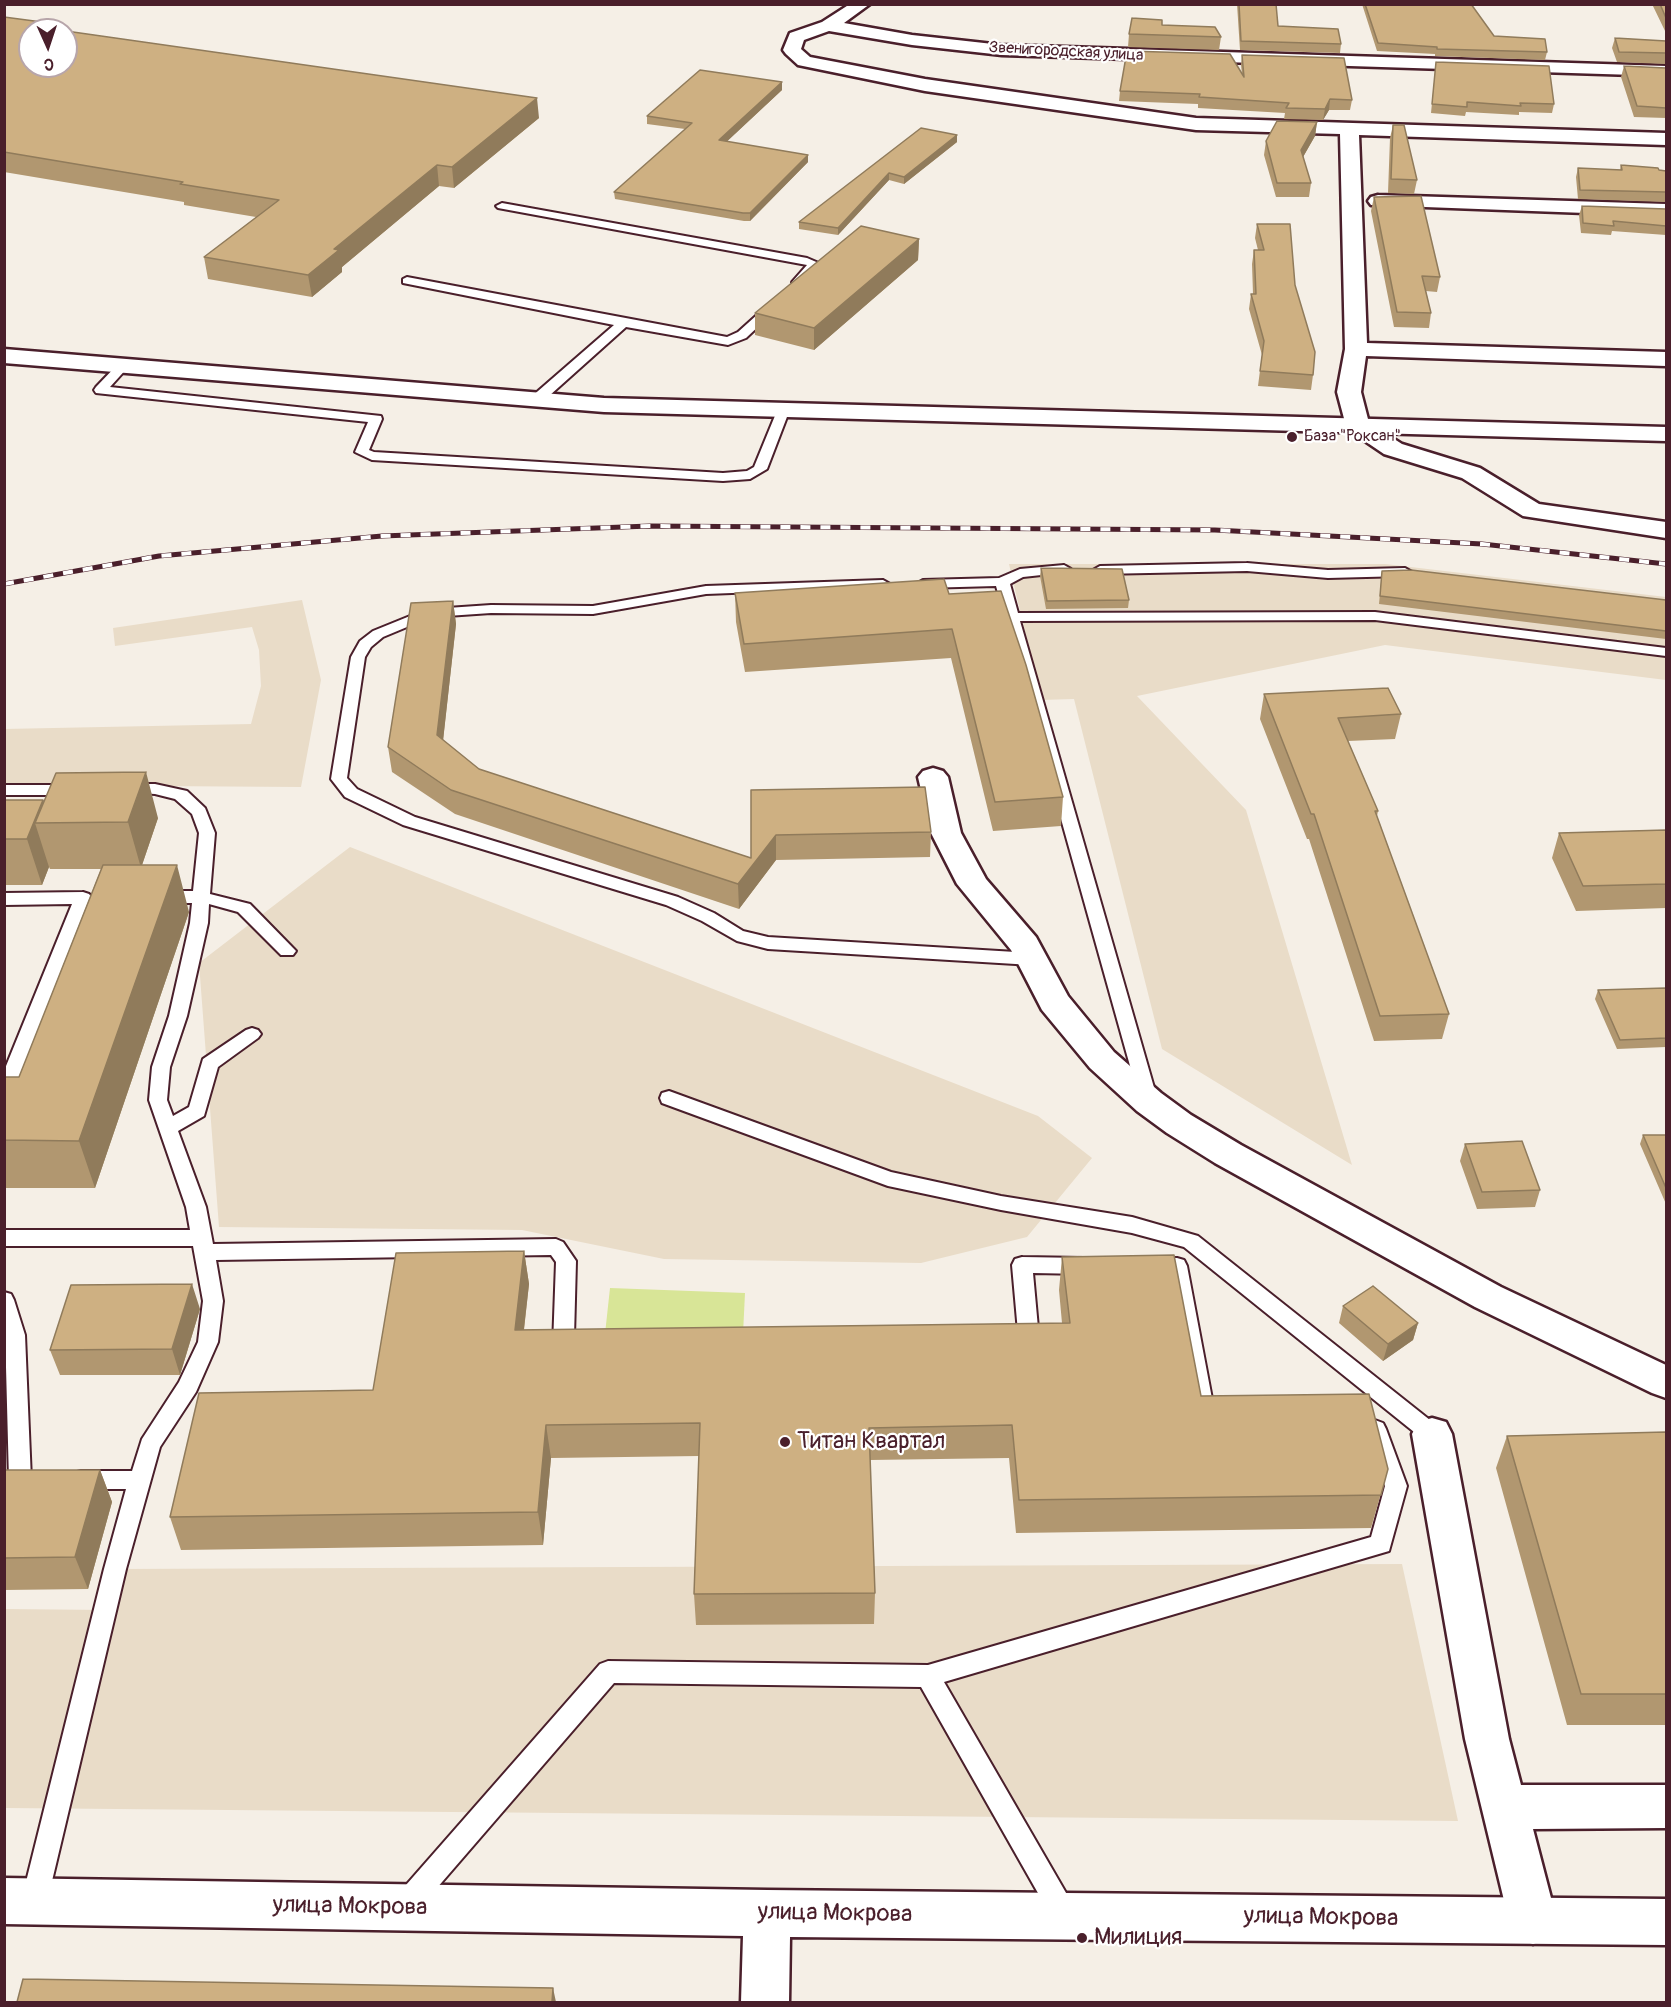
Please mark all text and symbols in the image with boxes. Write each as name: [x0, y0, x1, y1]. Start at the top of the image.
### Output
north arrow: [18, 18, 78, 78]
street label: Звенигородская улица: [988, 38, 1144, 66]
text: С: [43, 54, 54, 74]
place label: База "Роксан": [1304, 427, 1401, 447]
marker: База "Роксан": [1285, 430, 1299, 444]
place label: Титан Квартал: [797, 1428, 945, 1456]
marker: Титан Квартал: [778, 1435, 792, 1449]
street label: улица Мокрова: [272, 1891, 428, 1923]
street label: улица Мокрова: [757, 1898, 913, 1930]
street label: улица Мокрова: [1243, 1902, 1399, 1934]
place label: Милиция: [1094, 1924, 1182, 1952]
marker: Милиция: [1075, 1931, 1089, 1945]

